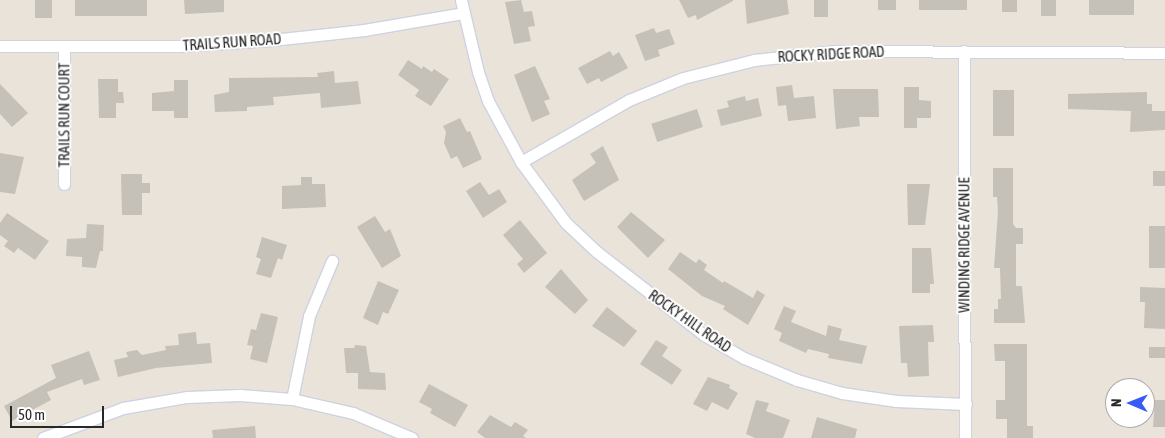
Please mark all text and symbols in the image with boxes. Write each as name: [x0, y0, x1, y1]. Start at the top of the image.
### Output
street label: TRAILS RUN ROAD: [182, 30, 282, 54]
street label: ROCKY RIDGE ROAD: [777, 42, 885, 66]
street label: TRAILS RUN COURT: [55, 63, 73, 167]
street label: WINDING RIDGE AVENUE: [955, 177, 973, 313]
street label: ROCKY HILL ROAD: [645, 286, 735, 356]
north arrow: [1105, 378, 1155, 428]
scale bar: [12, 396, 106, 428]
text: N: [1108, 398, 1124, 407]
text: 50 m: [18, 406, 45, 423]

